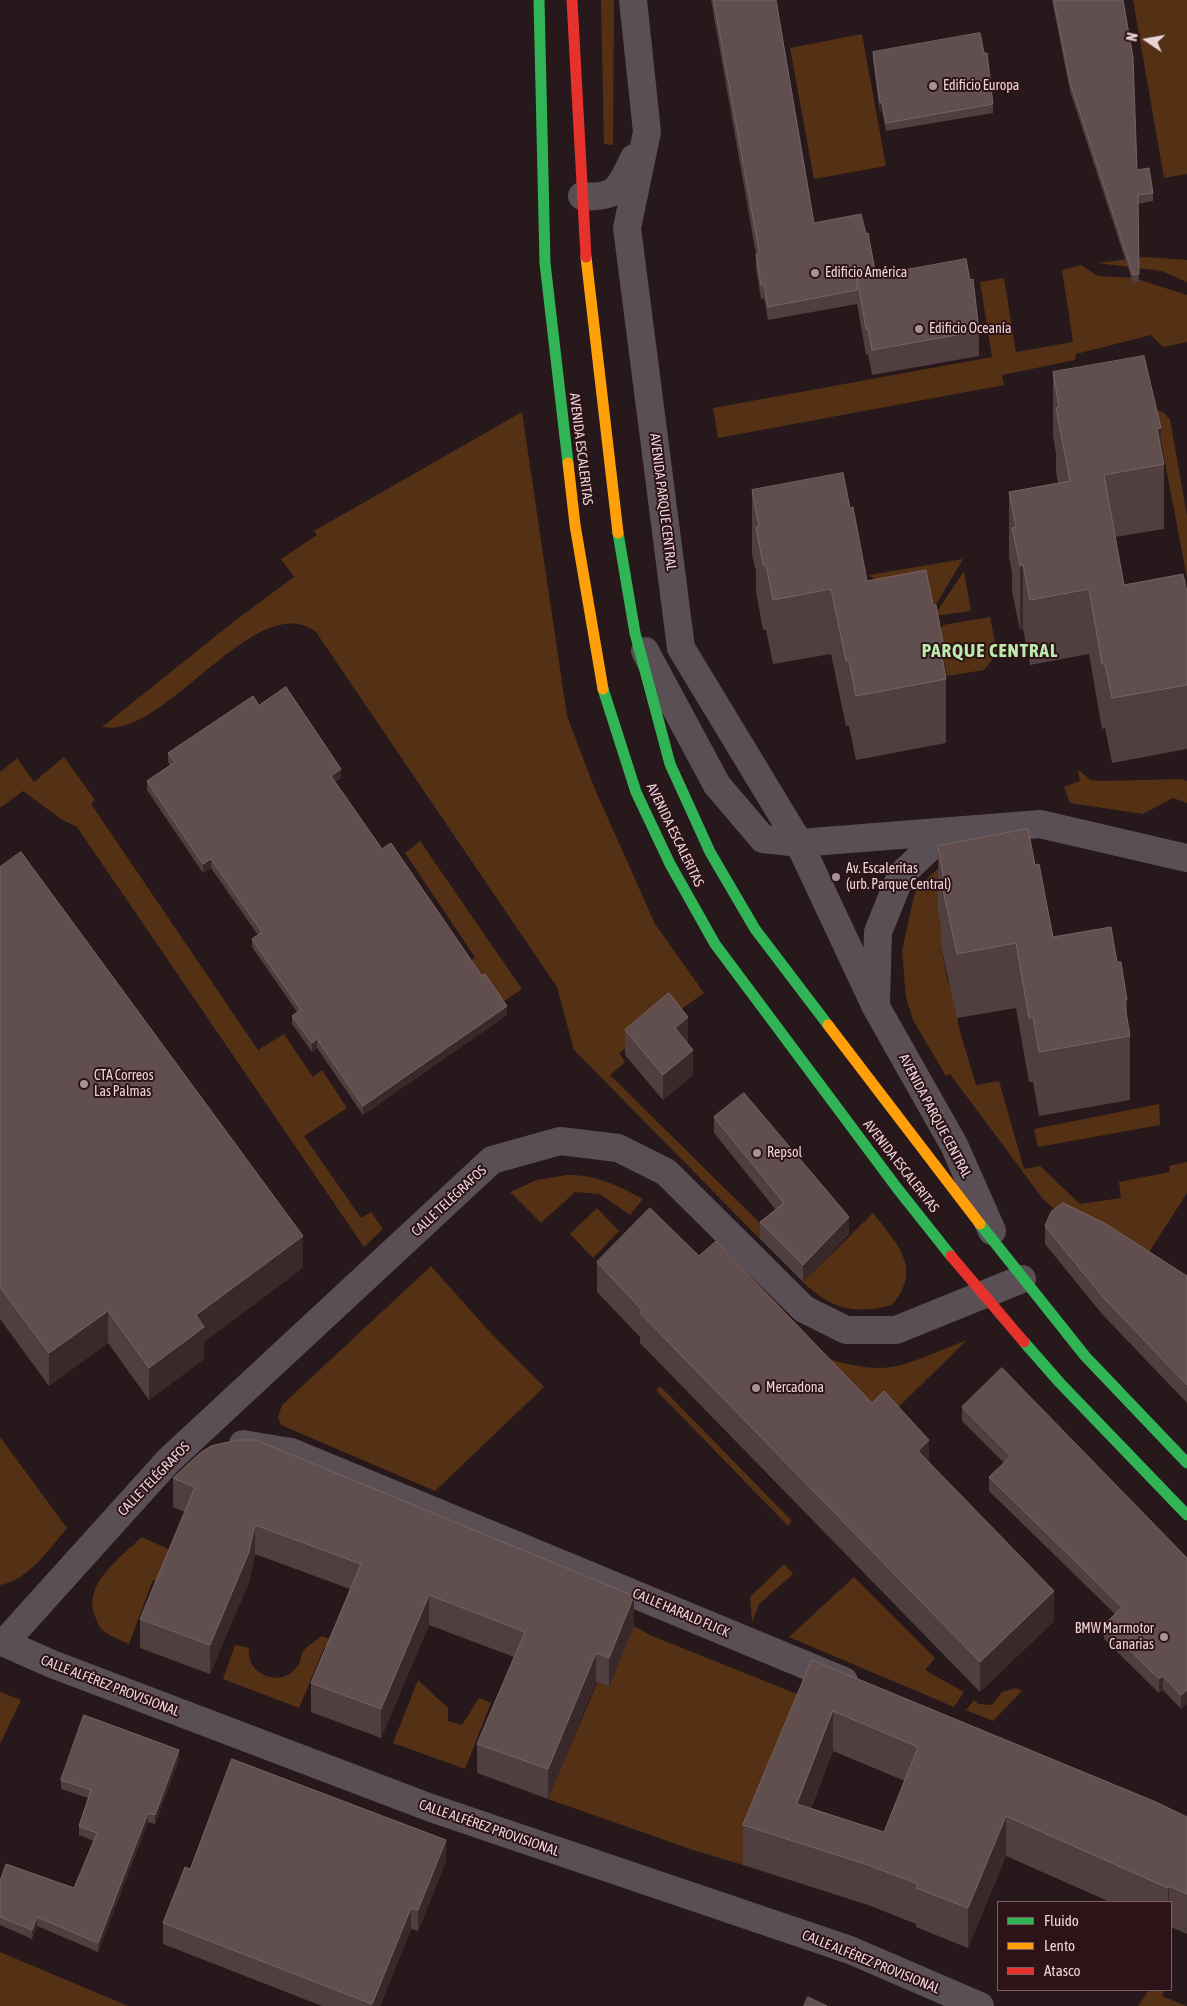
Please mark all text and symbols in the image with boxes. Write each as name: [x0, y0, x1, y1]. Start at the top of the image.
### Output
north arrow: [1122, 15, 1172, 65]
text: N: [1124, 31, 1141, 43]
place label: Edificio Europa: [943, 78, 1019, 94]
marker: Edificio Europa: [927, 80, 939, 92]
place label: Edificio América: [825, 265, 907, 281]
marker: Edificio América: [809, 267, 821, 279]
place label: Edificio Oceanía: [929, 321, 1012, 337]
marker: Edificio Oceanía: [913, 323, 925, 335]
street label: AVENIDA ESCALERITAS: [566, 392, 596, 506]
street label: AVENIDA PARQUE CENTRAL: [646, 432, 680, 572]
district label: PARQUE CENTRAL: [920, 640, 1060, 662]
street label: AVENIDA ESCALERITAS: [643, 780, 707, 890]
place label: Av. Escaleritas (urb. Parque Central): [846, 861, 951, 894]
marker: Av. Escaleritas (urb. Parque Central): [830, 871, 842, 883]
street label: AVENIDA PARQUE CENTRAL: [895, 1051, 975, 1181]
place label: CTA Correos Las Palmas: [94, 1068, 154, 1100]
marker: CTA Correos Las Palmas: [78, 1078, 90, 1090]
street label: AVENIDA ESCALERITAS: [860, 1116, 942, 1216]
place label: Repsol: [767, 1145, 802, 1161]
marker: Repsol: [751, 1147, 763, 1159]
street label: CALLE TELÉGRAFOS: [408, 1162, 490, 1240]
place label: Mercadona: [766, 1380, 824, 1396]
marker: Mercadona: [750, 1382, 762, 1394]
street label: CALLE TELÉGRAFOS: [114, 1439, 194, 1519]
street label: CALLE HARALD FLICK: [630, 1585, 732, 1641]
place label: BMW Marmotor Canarias: [1075, 1621, 1154, 1654]
marker: BMW Marmotor Canarias: [1158, 1631, 1170, 1643]
street label: CALLE ALFÉREZ PROVISIONAL: [38, 1652, 182, 1720]
street label: CALLE ALFÉREZ PROVISIONAL: [417, 1796, 561, 1860]
legend: [997, 1901, 1172, 1991]
text: Fluido: [1044, 1912, 1079, 1929]
street label: CALLE ALFÉREZ PROVISIONAL: [800, 1927, 942, 1997]
text: Lento: [1044, 1937, 1075, 1954]
text: Atasco: [1044, 1962, 1081, 1979]

